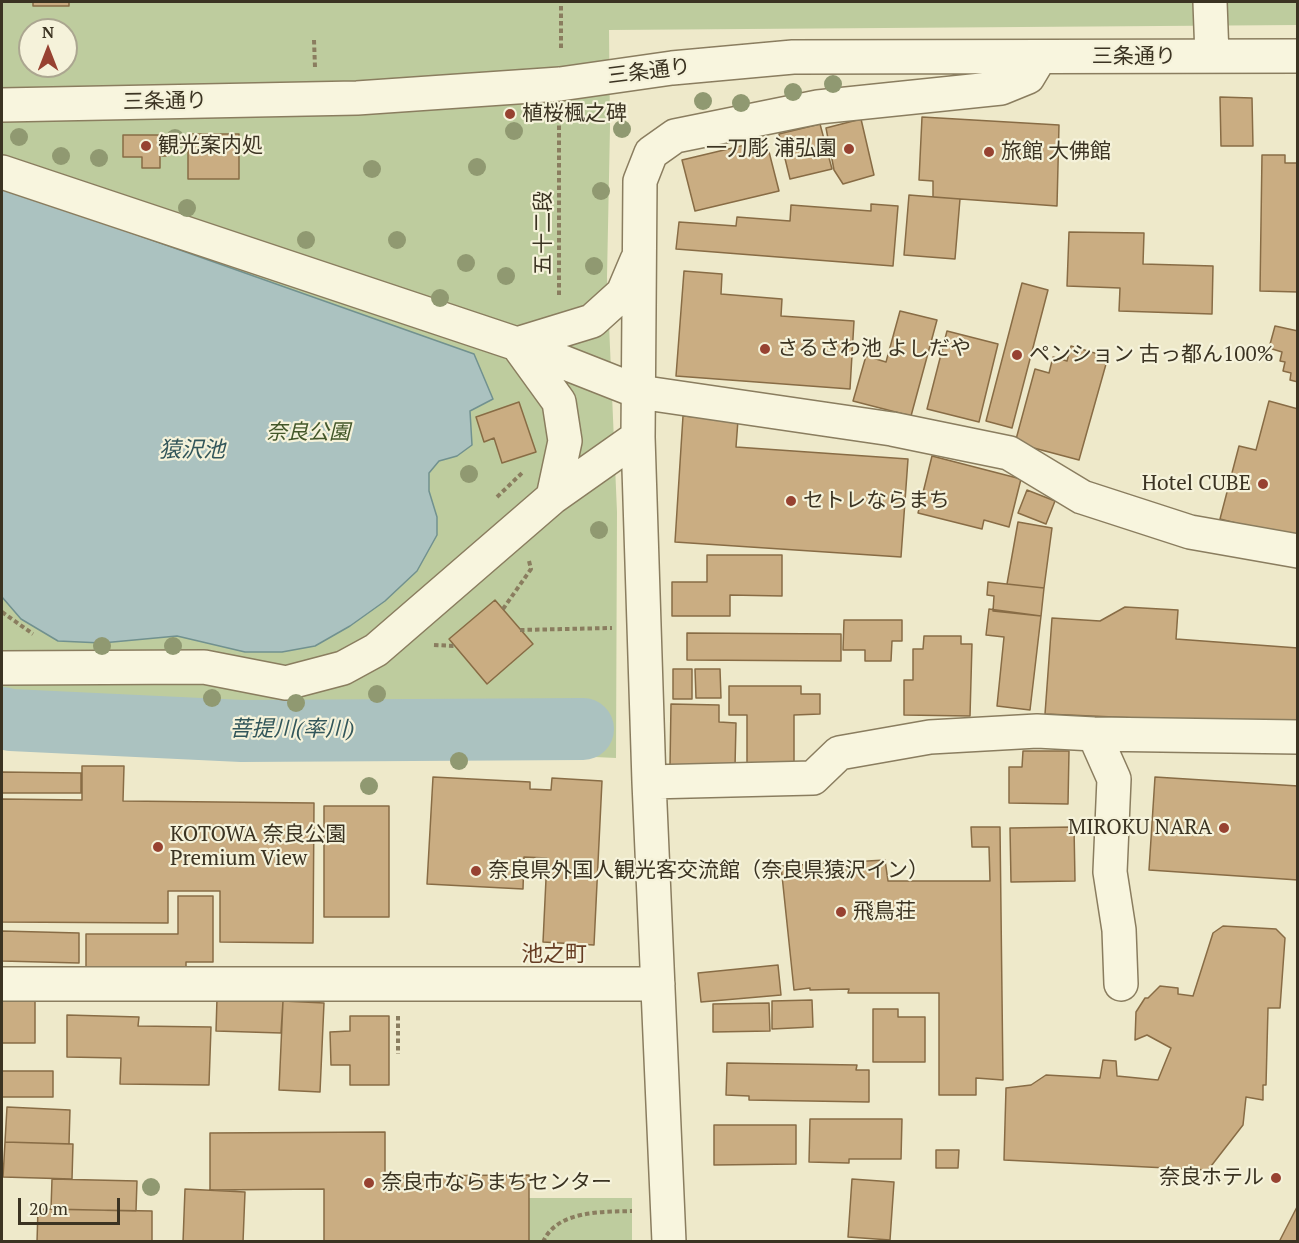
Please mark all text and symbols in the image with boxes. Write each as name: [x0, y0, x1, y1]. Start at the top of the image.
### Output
north arrow: [18, 18, 78, 78]
text: N: [42, 21, 54, 43]
street label: 三条通り: [1092, 44, 1176, 70]
street label: 三条通り: [606, 54, 692, 90]
street label: 三条通り: [123, 89, 207, 115]
place label: 植桜楓之碑: [522, 101, 627, 127]
marker: 植桜楓之碑: [503, 107, 517, 121]
place label: 観光案内処: [158, 133, 263, 159]
place label: 一刀彫 浦弘園: [706, 136, 837, 162]
marker: 観光案内処: [139, 139, 153, 153]
place label: 旅館 大佛館: [1001, 139, 1111, 165]
marker: 一刀彫 浦弘園: [842, 142, 856, 156]
marker: 旅館 大佛館: [982, 145, 996, 159]
street label: 五十二段: [531, 191, 557, 275]
place label: さるさわ池 よしだや: [777, 336, 971, 362]
marker: さるさわ池 よしだや: [758, 342, 772, 356]
place label: ペンション 古っ都ん100%: [1029, 342, 1274, 368]
marker: ペンション 古っ都ん100%: [1010, 348, 1024, 362]
park label: 奈良公園: [266, 420, 350, 446]
water label: 猿沢池: [159, 438, 225, 464]
place label: Hotel CUBE: [1142, 471, 1251, 497]
marker: Hotel CUBE: [1256, 477, 1270, 491]
place label: セトレならまち: [803, 488, 950, 514]
marker: セトレならまち: [784, 494, 798, 508]
water label: 菩提川(率川): [229, 717, 355, 743]
place label: MIROKU NARA: [1068, 815, 1212, 841]
marker: MIROKU NARA: [1217, 821, 1231, 835]
place label: KOTOWA 奈良公園 Premium View: [170, 822, 346, 872]
marker: KOTOWA 奈良公園 Premium View: [151, 840, 165, 854]
place label: 奈良県外国人観光客交流館（奈良県猿沢イン）: [488, 858, 929, 884]
marker: 奈良県外国人観光客交流館（奈良県猿沢イン）: [469, 864, 483, 878]
place label: 飛鳥荘: [853, 899, 916, 925]
marker: 飛鳥荘: [834, 905, 848, 919]
district label: 池之町: [521, 942, 587, 968]
place label: 奈良ホテル: [1159, 1165, 1264, 1191]
place label: 奈良市ならまちセンター: [381, 1170, 612, 1196]
marker: 奈良ホテル: [1269, 1171, 1283, 1185]
marker: 奈良市ならまちセンター: [362, 1176, 376, 1190]
scale bar: [21, 1186, 123, 1224]
text: 20 m: [29, 1196, 68, 1220]

